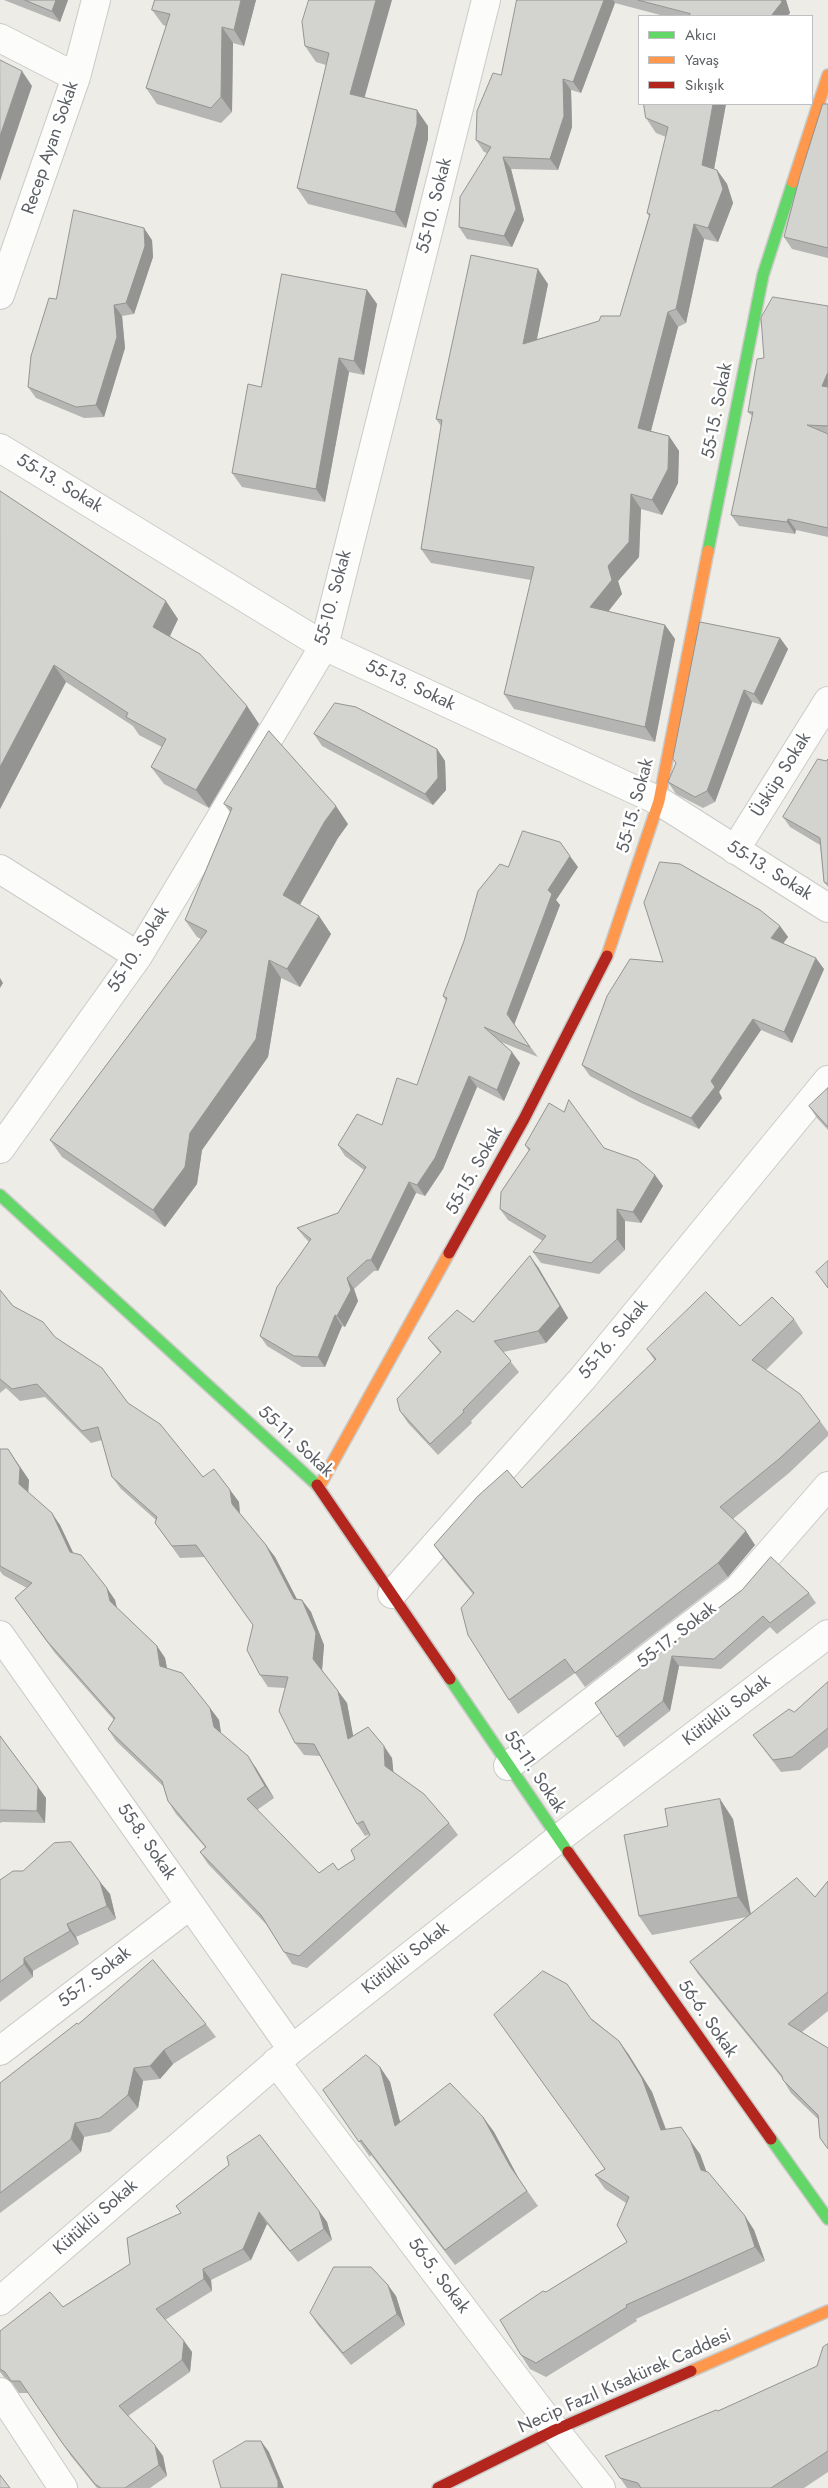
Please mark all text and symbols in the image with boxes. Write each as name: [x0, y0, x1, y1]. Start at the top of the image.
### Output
legend: [638, 15, 813, 105]
text: Akıcı: [685, 24, 716, 46]
text: Yavaş: [685, 49, 719, 71]
text: Sıkışık: [685, 74, 724, 96]
street label: Recep Ayan Sokak: [18, 79, 84, 217]
street label: 55-10. Sokak: [413, 156, 457, 256]
street label: 55-15. Sokak: [698, 361, 738, 461]
street label: 55-13. Sokak: [12, 450, 106, 518]
street label: 55-10. Sokak: [311, 548, 357, 648]
street label: 55-13. Sokak: [362, 656, 458, 716]
street label: Üsküp Sokak: [747, 729, 817, 821]
street label: 55-15. Sokak: [613, 756, 659, 856]
street label: 55-13. Sokak: [722, 836, 816, 906]
street label: 55-10. Sokak: [103, 903, 175, 997]
street label: 55-15. Sokak: [442, 1123, 508, 1219]
street label: 55-16. Sokak: [574, 1296, 654, 1384]
street label: 55-11. Sokak: [253, 1402, 337, 1482]
street label: 55-17. Sokak: [633, 1598, 721, 1674]
street label: Kütüklü Sokak: [679, 1671, 775, 1751]
street label: 55-11. Sokak: [498, 1726, 570, 1818]
street label: 55-8. Sokak: [112, 1800, 180, 1884]
street label: Kütüklü Sokak: [358, 1918, 454, 2000]
street label: 55-7. Sokak: [54, 1943, 136, 2013]
street label: 56-6. Sokak: [672, 1976, 742, 2062]
street label: Kütüklü Sokak: [49, 2176, 143, 2260]
street label: 56-5. Sokak: [402, 2234, 474, 2318]
street label: Necip Fazıl Kısakürek Caddesi: [515, 2325, 735, 2439]

